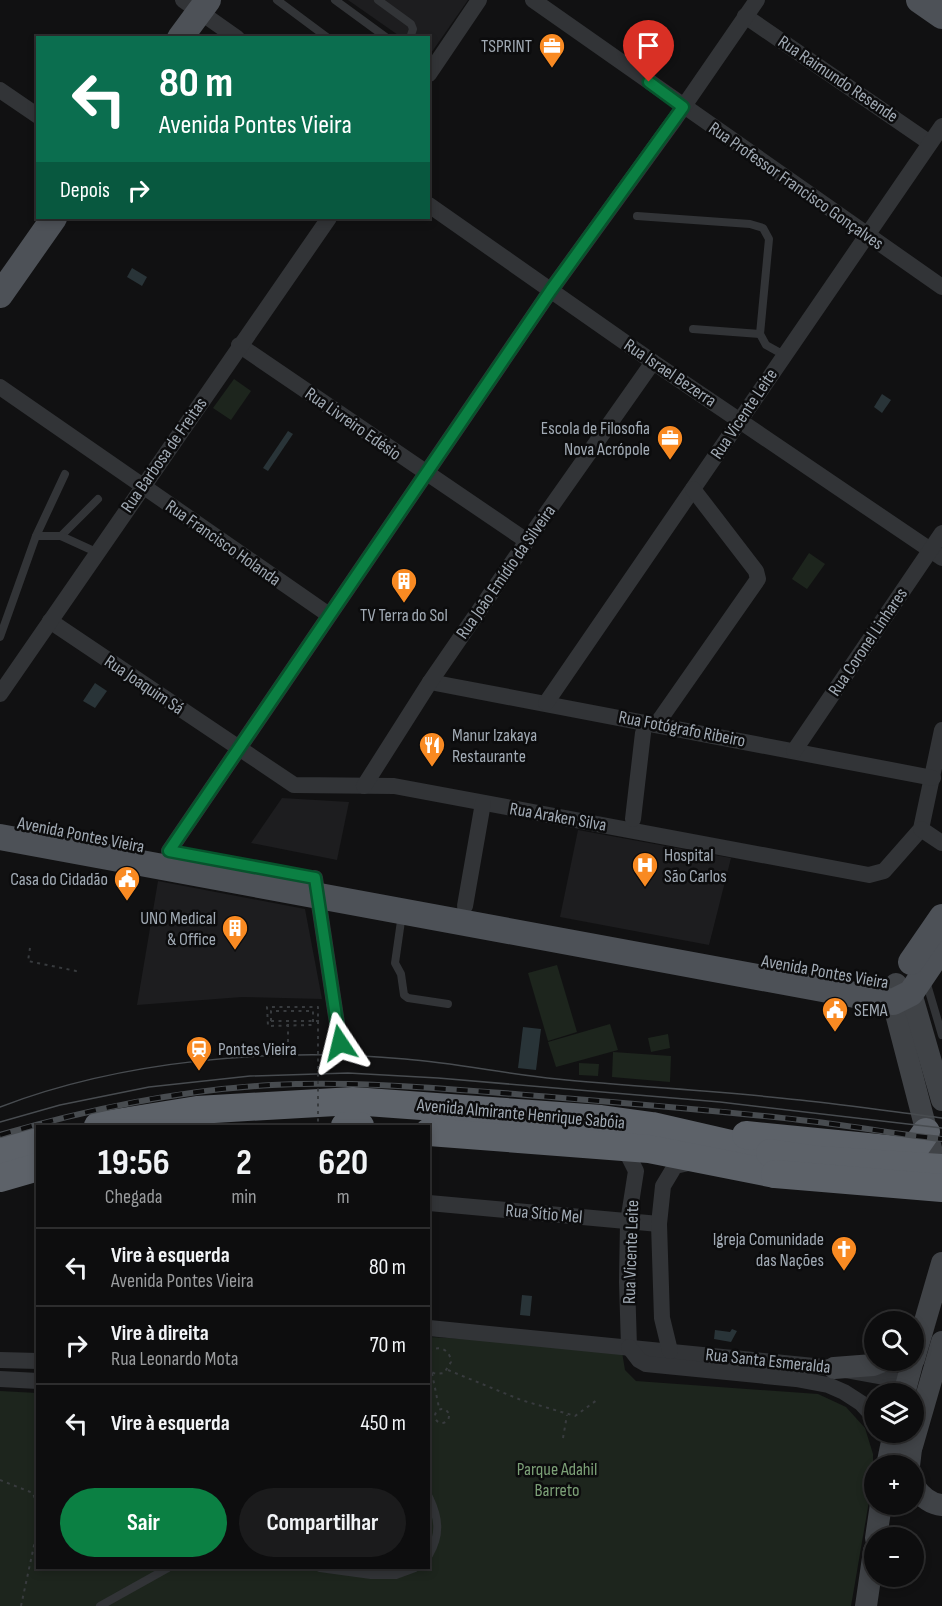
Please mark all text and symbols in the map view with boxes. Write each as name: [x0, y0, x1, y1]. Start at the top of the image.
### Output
pin: [623, 20, 674, 82]
icon: arrive: [632, 29, 665, 62]
office icon: TSPRINT: [537, 31, 567, 69]
street label: Rua Raimundo Resende: [774, 31, 902, 127]
place label: TSPRINT: [481, 36, 532, 57]
text: 80 m: [159, 58, 233, 109]
icon: left: [60, 60, 138, 138]
text: Avenida Pontes Vieira: [159, 109, 352, 141]
street label: Rua Professor Francisco Gonçalves: [705, 118, 887, 254]
icon: right: [122, 174, 155, 207]
text: Depois: [60, 177, 110, 204]
street label: Rua Israel Bezerra: [620, 334, 720, 412]
street label: Rua Vicente Leite: [706, 365, 782, 463]
street label: Rua Livreiro Edésio: [301, 383, 405, 465]
street label: Rua Barbosa de Freitas: [117, 393, 211, 517]
place label: Escola de Filosofia Nova Acrópole: [541, 418, 650, 460]
office icon: Escola de Filosofia Nova Acrópole: [655, 423, 685, 461]
street label: Rua Francisco Holanda: [161, 496, 285, 590]
street label: Rua João Emídio da Silveira: [452, 501, 560, 643]
building icon: TV Terra do Sol: [389, 566, 419, 604]
street label: Rua Coronel Linhares: [824, 584, 912, 700]
place label: TV Terra do Sol: [360, 605, 448, 626]
street label: Rua Joaquim Sá: [100, 651, 188, 719]
street label: Rua Fotógrafo Ribeiro: [617, 706, 747, 752]
place label: Manur Izakaya Restaurante: [452, 725, 537, 767]
restaurant icon: Manur Izakaya Restaurante: [417, 730, 447, 768]
street label: Rua Araken Silva: [508, 798, 608, 836]
street label: Avenida Pontes Vieira: [15, 812, 146, 858]
place label: Hospital São Carlos: [664, 845, 727, 887]
hospital icon: Hospital São Carlos: [630, 850, 660, 888]
public building icon: Casa do Cidadão: [112, 864, 142, 902]
place label: Casa do Cidadão: [10, 869, 108, 890]
place label: UNO Medical & Office: [140, 908, 216, 950]
building icon: UNO Medical & Office: [220, 913, 250, 951]
street label: Avenida Pontes Vieira: [759, 950, 890, 994]
public building icon: SEMA: [820, 995, 850, 1033]
place label: SEMA: [854, 1000, 888, 1021]
position arrow: [308, 1011, 372, 1075]
station icon: Pontes Vieira: [184, 1034, 214, 1072]
place label: Pontes Vieira: [218, 1039, 297, 1060]
street label: Avenida Almirante Henrique Sabóia: [415, 1094, 626, 1134]
text: 19:56: [98, 1142, 170, 1185]
text: 2: [236, 1142, 252, 1185]
text: 620: [318, 1142, 368, 1185]
text: Chegada: [105, 1185, 163, 1209]
text: min: [231, 1185, 257, 1209]
text: m: [337, 1185, 350, 1209]
street label: Rua Vicente Leite: [619, 1199, 643, 1305]
street label: Rua Sítio Mel: [505, 1200, 583, 1228]
place label: Igreja Comunidade das Nações: [713, 1229, 824, 1271]
church icon: Igreja Comunidade das Nações: [829, 1234, 859, 1272]
text: Vire à esquerda: [111, 1242, 230, 1269]
icon: left: [60, 1251, 93, 1284]
text: 80 m: [369, 1254, 406, 1281]
text: Avenida Pontes Vieira: [111, 1269, 254, 1293]
map controls: [864, 1311, 924, 1587]
button: search: [864, 1311, 924, 1371]
text: Vire à direita: [111, 1320, 209, 1347]
icon: right: [60, 1329, 93, 1362]
text: 70 m: [370, 1332, 406, 1359]
street label: Rua Santa Esmeralda: [704, 1344, 832, 1378]
text: Rua Leonardo Mota: [111, 1347, 238, 1371]
button: layers: [864, 1383, 924, 1443]
icon: left: [60, 1407, 93, 1440]
text: Vire à esquerda: [111, 1410, 230, 1437]
text: 450 m: [360, 1410, 406, 1437]
button: +: [864, 1455, 924, 1515]
park label: Parque Adahil Barreto: [517, 1459, 597, 1501]
button: Sair: [60, 1488, 227, 1557]
button: Compartilhar: [239, 1488, 406, 1557]
button: −: [864, 1527, 924, 1587]

